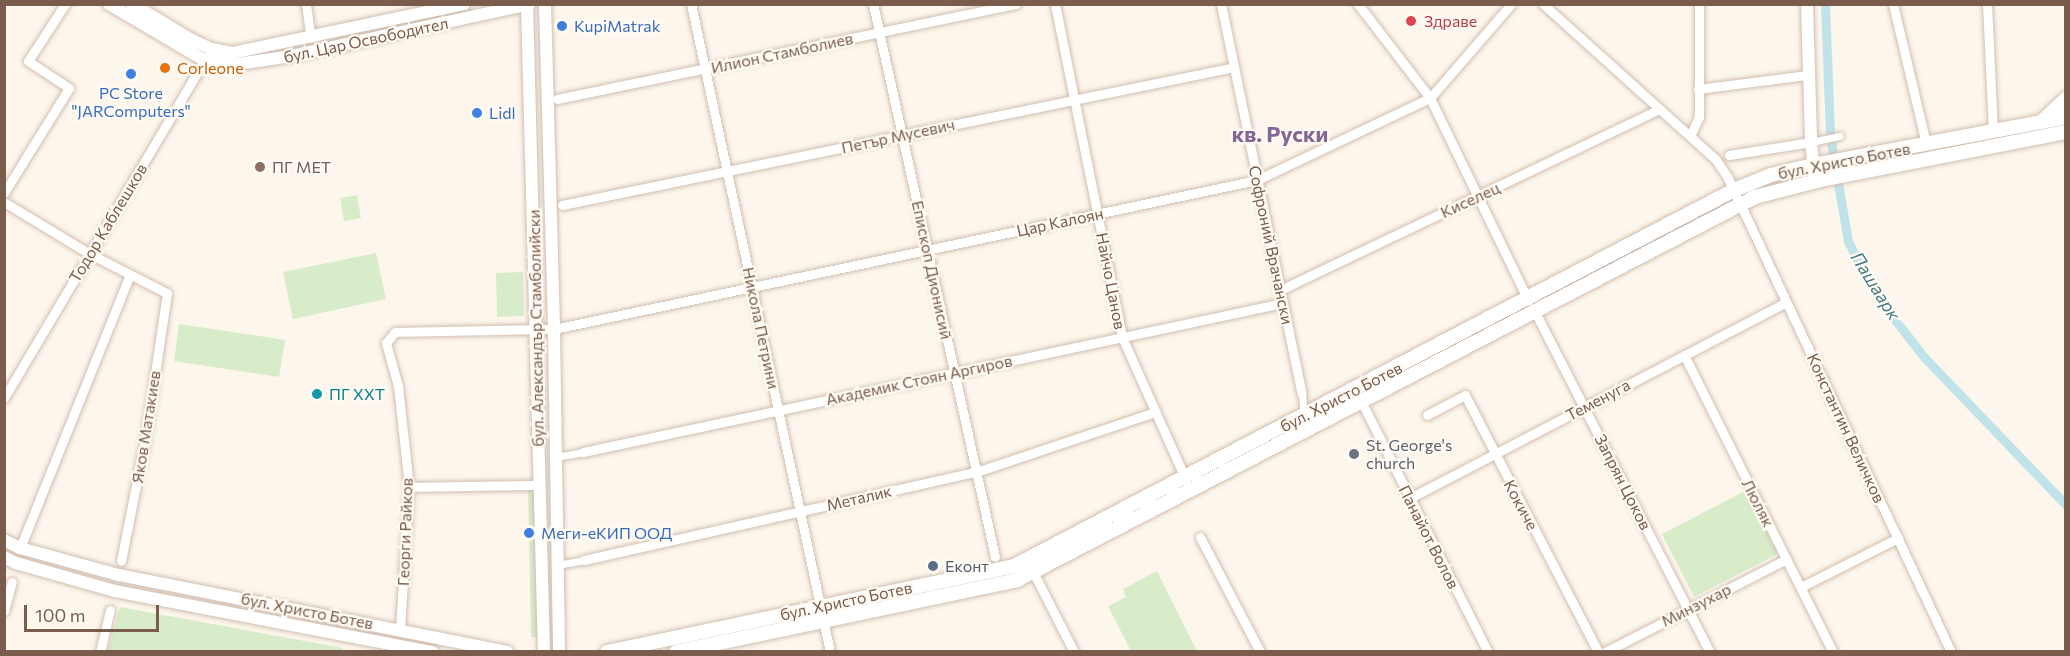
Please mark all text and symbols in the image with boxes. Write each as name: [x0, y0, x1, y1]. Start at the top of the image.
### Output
place label: Здраве: [1424, 11, 1477, 31]
marker: Здраве: [1402, 12, 1420, 30]
street label: бул. Цар Освободител: [282, 13, 450, 67]
place label: KupiMatrak: [574, 16, 660, 36]
marker: KupiMatrak: [555, 19, 569, 33]
street label: Илион Стамболиев: [709, 29, 855, 77]
place label: Corleone: [177, 58, 244, 78]
marker: Corleone: [158, 61, 172, 75]
marker: PC Store "JARComputers": [124, 67, 138, 81]
place label: PC Store "JARComputers": [71, 83, 191, 121]
place label: Lidl: [489, 103, 516, 123]
marker: Lidl: [470, 106, 484, 120]
street label: Петър Мусевич: [839, 115, 957, 157]
district label: кв. Руски: [1232, 121, 1328, 147]
street label: бул. Христо Ботев: [1776, 139, 1912, 183]
place label: ПГ МЕТ: [272, 157, 331, 177]
street label: Тодор Каблешков: [65, 160, 151, 286]
marker: ПГ МЕТ: [253, 160, 267, 174]
street label: Софроний Врачански: [1245, 164, 1297, 326]
street label: Киселец: [1437, 178, 1503, 222]
street label: Епископ Дионисий: [908, 199, 956, 341]
street label: Цар Калоян: [1015, 203, 1105, 241]
street label: бул. Александър Стамболийски: [524, 209, 548, 447]
street label: Найчо Цанов: [1092, 231, 1130, 331]
water label: Пашаарк: [1847, 248, 1905, 324]
street label: Никола Петрини: [739, 265, 783, 391]
street label: Константин Величков: [1803, 350, 1889, 506]
street label: Академик Стоян Аргиров: [824, 351, 1014, 409]
street label: бул. Христо Ботев: [1277, 358, 1405, 436]
street label: Яков Матакиев: [128, 369, 164, 485]
street label: Теменуга: [1563, 375, 1633, 425]
place label: ПГ ХХТ: [329, 384, 385, 404]
marker: ПГ ХХТ: [310, 387, 324, 401]
street label: Запрян Цоков: [1591, 431, 1655, 533]
place label: St. George's church: [1366, 435, 1452, 473]
marker: St. George's church: [1347, 447, 1361, 461]
street label: Кокиче: [1500, 476, 1542, 534]
street label: Люляк: [1738, 476, 1778, 530]
street label: Георги Райков: [394, 478, 416, 586]
street label: Металик: [824, 481, 894, 515]
street label: Панайот Волов: [1395, 482, 1463, 592]
place label: Меги-еКИП ООД: [541, 523, 672, 543]
marker: Меги-еКИП ООД: [522, 526, 536, 540]
place label: Еконт: [945, 556, 989, 576]
marker: Еконт: [926, 559, 940, 573]
street label: бул. Христо Ботев: [778, 578, 914, 624]
street label: Минзухар: [1658, 579, 1734, 631]
street label: бул. Христо Ботев: [239, 589, 375, 633]
scale bar: [27, 593, 162, 631]
text: 100 m: [35, 604, 85, 626]

